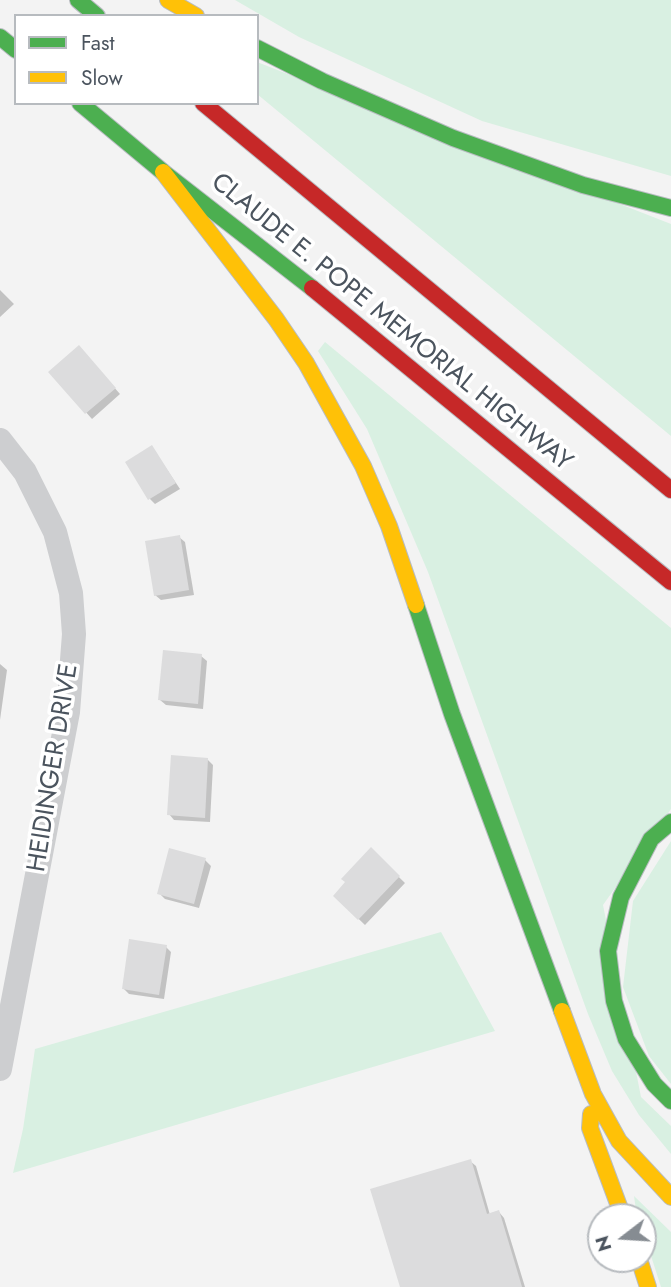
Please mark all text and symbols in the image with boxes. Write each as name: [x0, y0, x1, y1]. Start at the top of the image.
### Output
legend: [14, 14, 259, 105]
text: Fast: [81, 28, 114, 58]
text: Slow: [81, 63, 123, 93]
street label: CLAUDE E. POPE MEMORIAL HIGHWAY: [204, 167, 578, 479]
street label: HEIDINGER DRIVE: [22, 662, 86, 874]
north arrow: [587, 1203, 657, 1273]
text: N: [588, 1233, 618, 1255]

